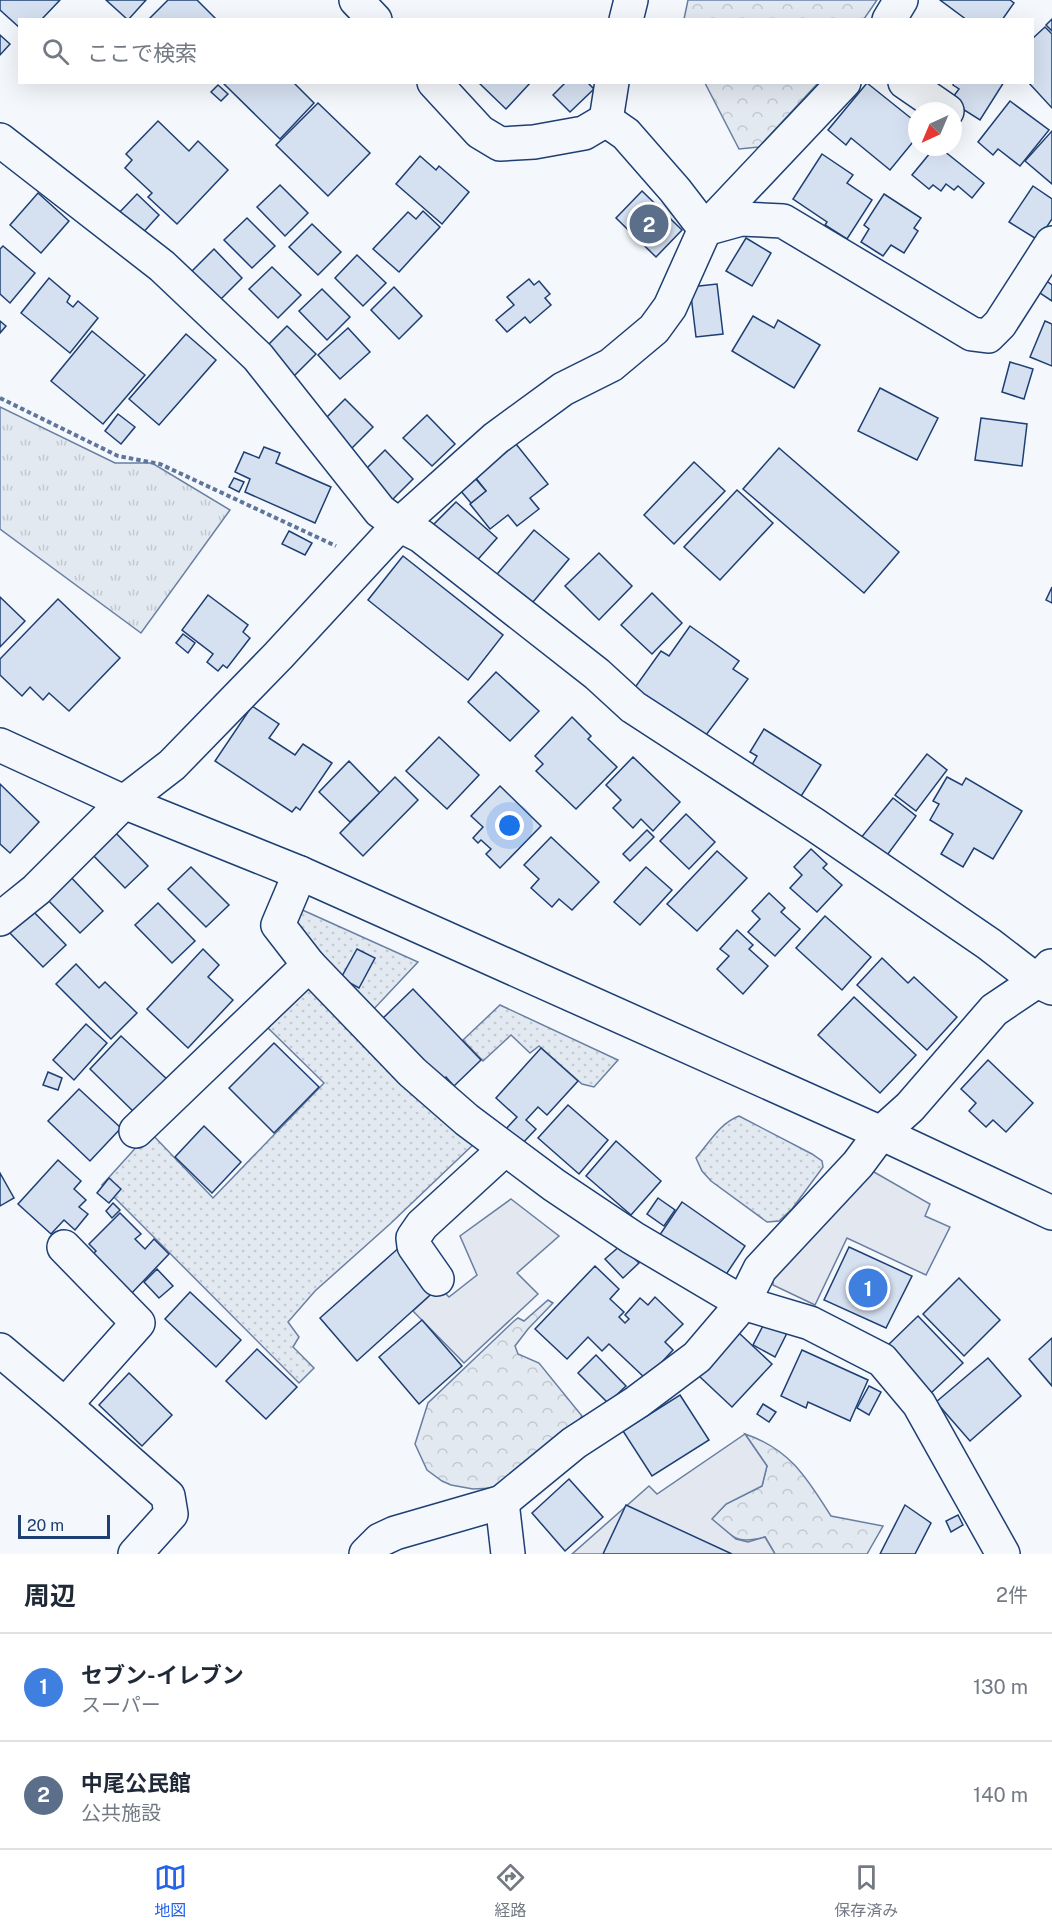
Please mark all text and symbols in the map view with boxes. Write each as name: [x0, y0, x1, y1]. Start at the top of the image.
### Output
search box: [18, 18, 1034, 84]
icon: search: [39, 35, 72, 68]
text: ここで検索: [87, 40, 197, 66]
north arrow: [908, 102, 962, 156]
pin: 2: [630, 202, 668, 246]
your location: [495, 811, 524, 840]
pin: 1: [848, 1266, 888, 1310]
scale bar: [18, 1512, 110, 1540]
text: 20 m: [27, 1516, 64, 1535]
text: 周辺: [24, 1580, 76, 1611]
text: 2件: [996, 1583, 1028, 1607]
text: セブン-イレブン: [81, 1662, 244, 1688]
text: 1: [39, 1675, 48, 1699]
text: 130 m: [973, 1675, 1028, 1699]
text: スーパー: [81, 1693, 161, 1717]
text: 中尾公民館: [81, 1770, 191, 1796]
text: 2: [37, 1783, 50, 1807]
text: 140 m: [973, 1783, 1028, 1807]
text: 公共施設: [81, 1801, 161, 1825]
tab: 地図: [154, 1861, 187, 1921]
tab: 経路: [494, 1861, 527, 1921]
tab: 保存済み: [834, 1861, 898, 1921]

